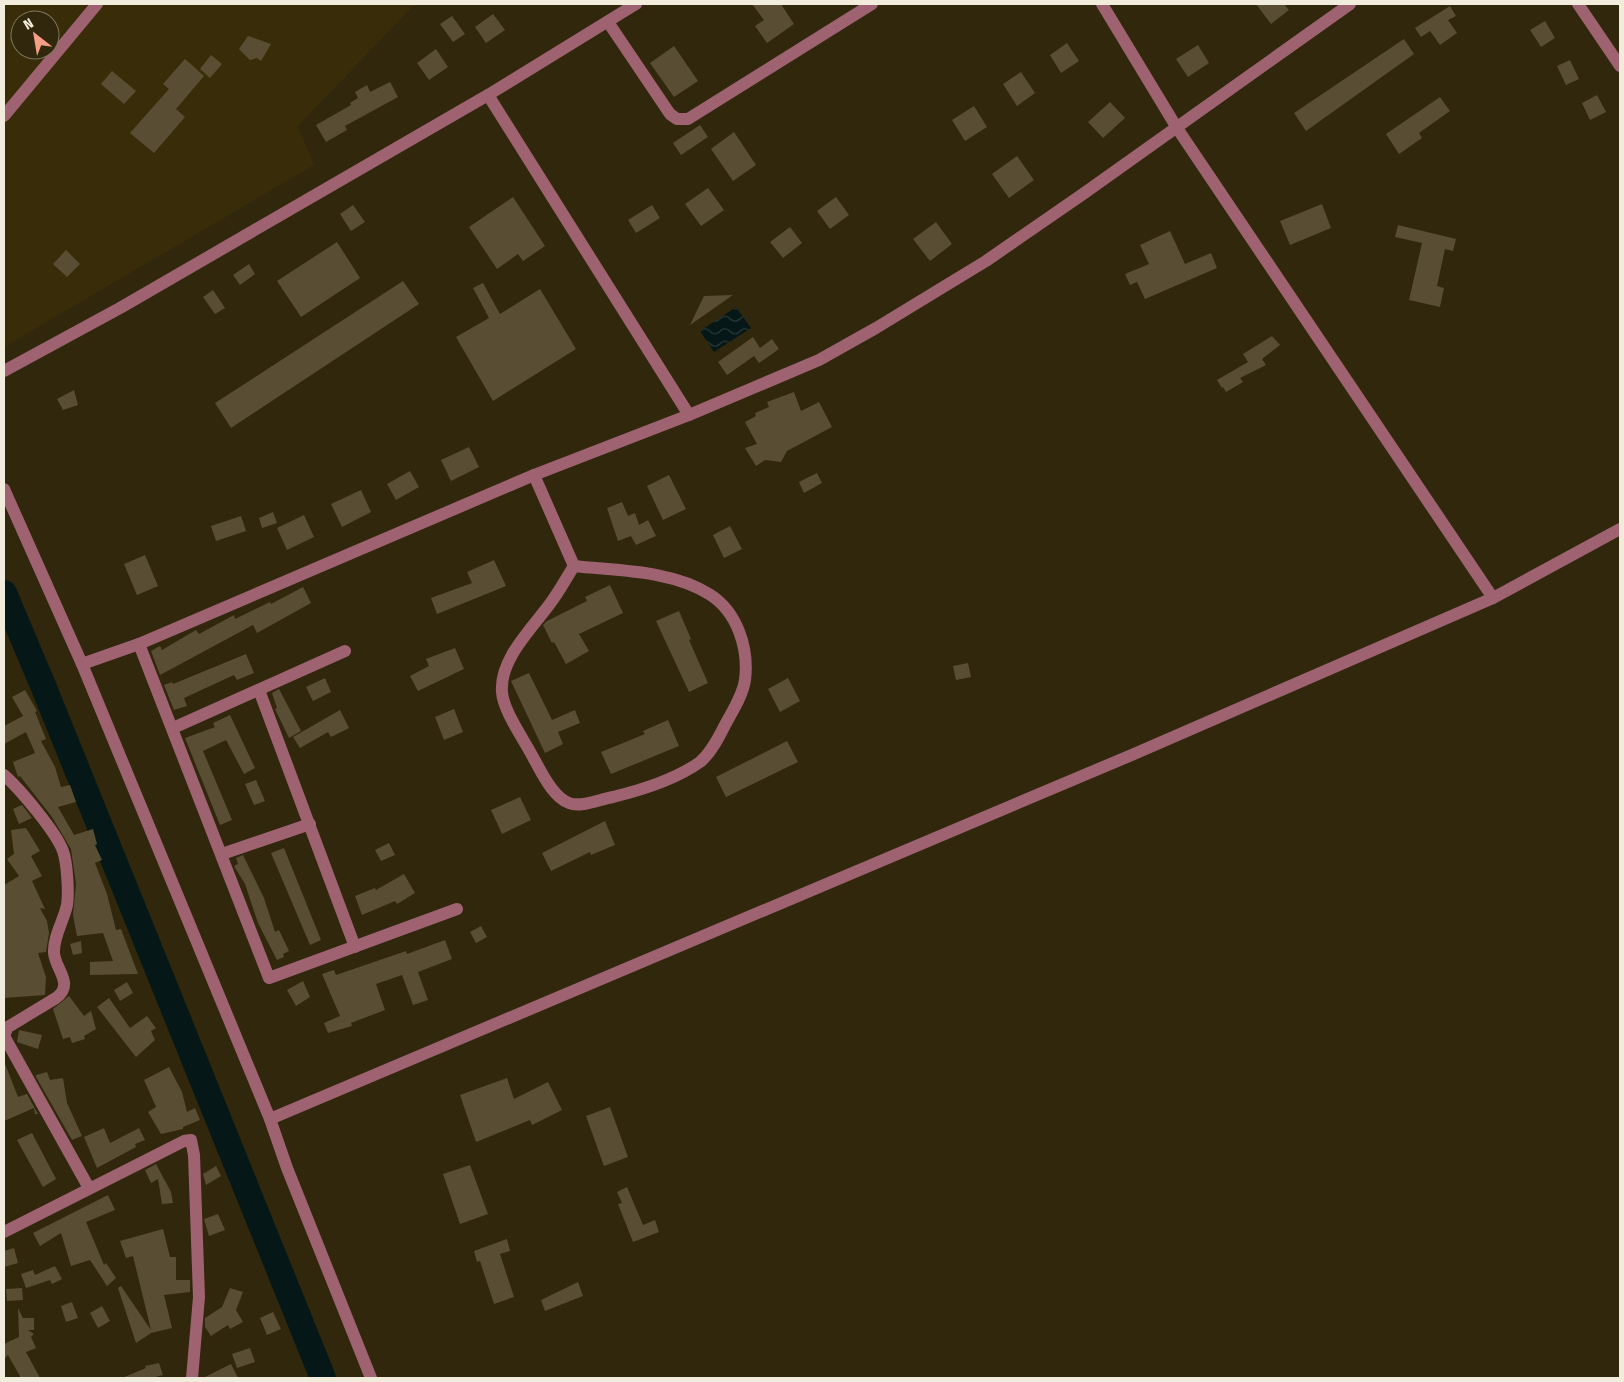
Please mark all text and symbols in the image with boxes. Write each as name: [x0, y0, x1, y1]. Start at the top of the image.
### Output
north arrow: [10, 10, 60, 60]
text: N: [21, 15, 37, 34]

